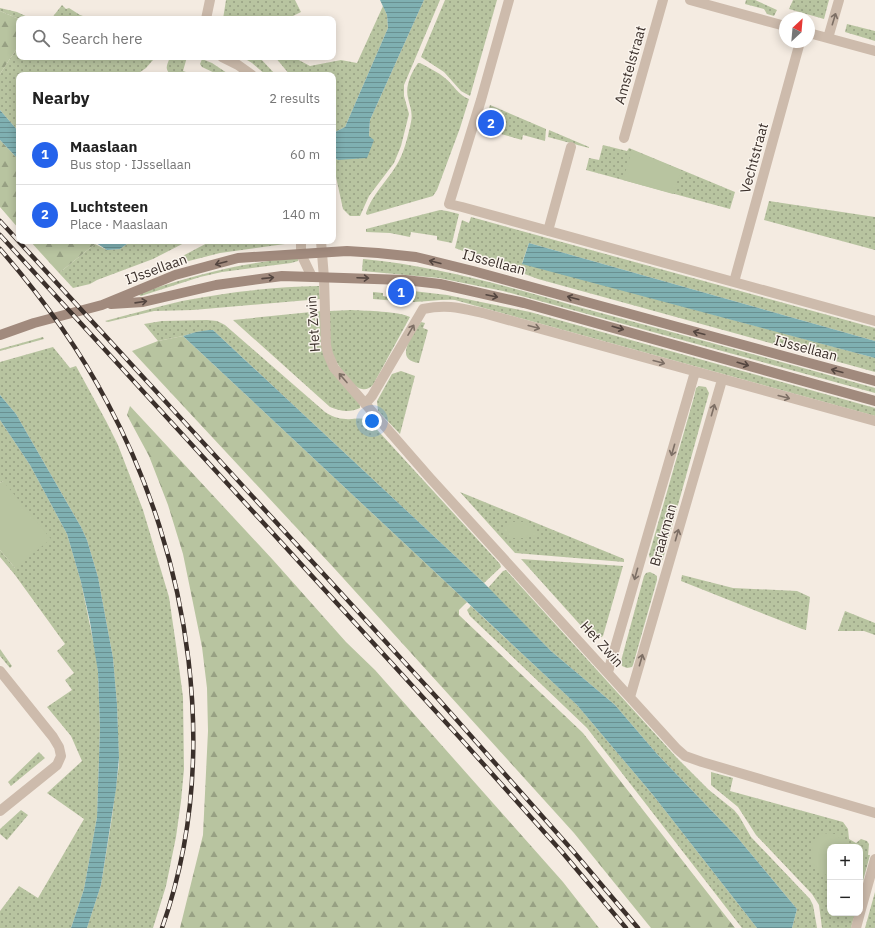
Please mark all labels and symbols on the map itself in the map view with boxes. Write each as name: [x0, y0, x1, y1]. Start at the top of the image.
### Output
north arrow: [779, 12, 815, 48]
one-way arrow: [831, 13, 838, 26]
street label: Amstelstraat: [610, 24, 650, 106]
pin: 2: [478, 108, 504, 138]
street label: Vechtstraat: [736, 121, 772, 195]
street label: IJssellaan: [461, 245, 527, 279]
street label: IJssellaan: [123, 250, 189, 288]
one-way arrow: [429, 258, 442, 265]
one-way arrow: [215, 260, 228, 267]
one-way arrow: [261, 274, 274, 282]
one-way arrow: [356, 274, 369, 282]
pin: 1: [388, 277, 414, 307]
one-way arrow: [485, 292, 498, 300]
one-way arrow: [567, 294, 580, 302]
street label: Het Zwin: [302, 295, 324, 353]
one-way arrow: [134, 298, 147, 306]
one-way arrow: [408, 324, 416, 336]
one-way arrow: [527, 324, 540, 331]
one-way arrow: [611, 325, 624, 333]
one-way arrow: [692, 329, 705, 336]
street label: IJssellaan: [773, 331, 839, 365]
one-way arrow: [652, 359, 665, 366]
one-way arrow: [736, 360, 749, 368]
one-way arrow: [831, 367, 844, 374]
one-way arrow: [339, 374, 348, 384]
one-way arrow: [778, 394, 791, 401]
one-way arrow: [710, 404, 718, 417]
your location: [362, 411, 382, 431]
one-way arrow: [668, 443, 676, 456]
street label: Braakman: [645, 502, 681, 568]
one-way arrow: [674, 529, 681, 542]
one-way arrow: [632, 568, 640, 581]
street label: Het Zwin: [577, 617, 627, 671]
one-way arrow: [638, 654, 645, 667]

